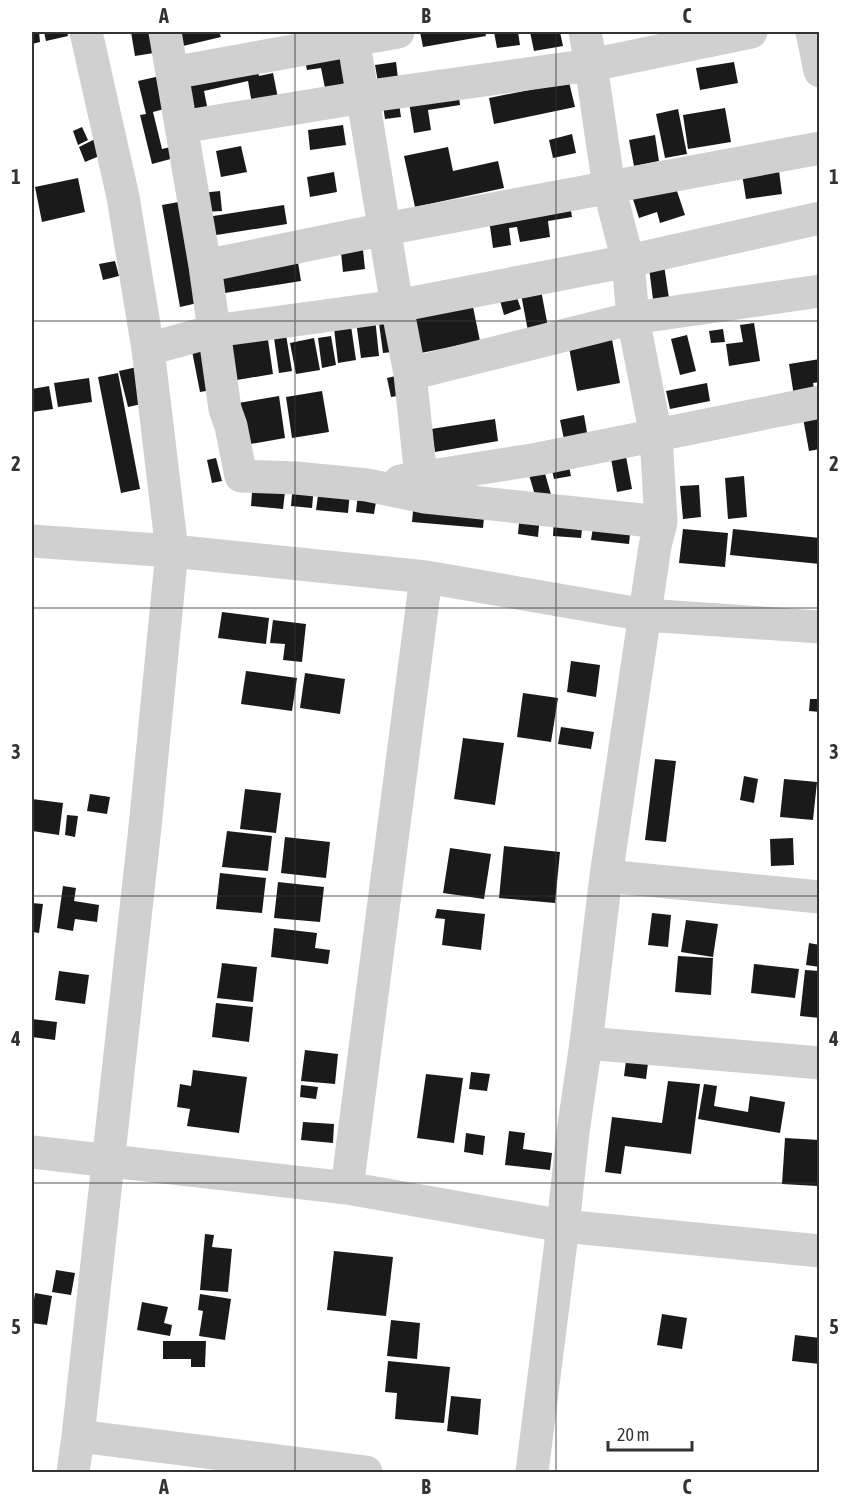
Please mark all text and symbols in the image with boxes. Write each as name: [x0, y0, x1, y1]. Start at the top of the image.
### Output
text: A: [158, 4, 169, 27]
text: B: [421, 4, 431, 27]
text: C: [683, 4, 692, 27]
text: 1: [11, 165, 21, 188]
text: 1: [829, 165, 839, 188]
text: 2: [11, 452, 21, 475]
text: 2: [829, 452, 839, 475]
text: 3: [11, 740, 21, 763]
text: 3: [829, 740, 839, 763]
text: 4: [10, 1027, 21, 1050]
text: 4: [828, 1027, 839, 1050]
text: 5: [11, 1315, 21, 1338]
text: 5: [829, 1315, 839, 1338]
scale bar: [608, 1414, 692, 1452]
text: 20 m: [617, 1424, 649, 1445]
text: A: [158, 1475, 169, 1498]
text: B: [421, 1475, 431, 1498]
text: C: [683, 1475, 692, 1498]

